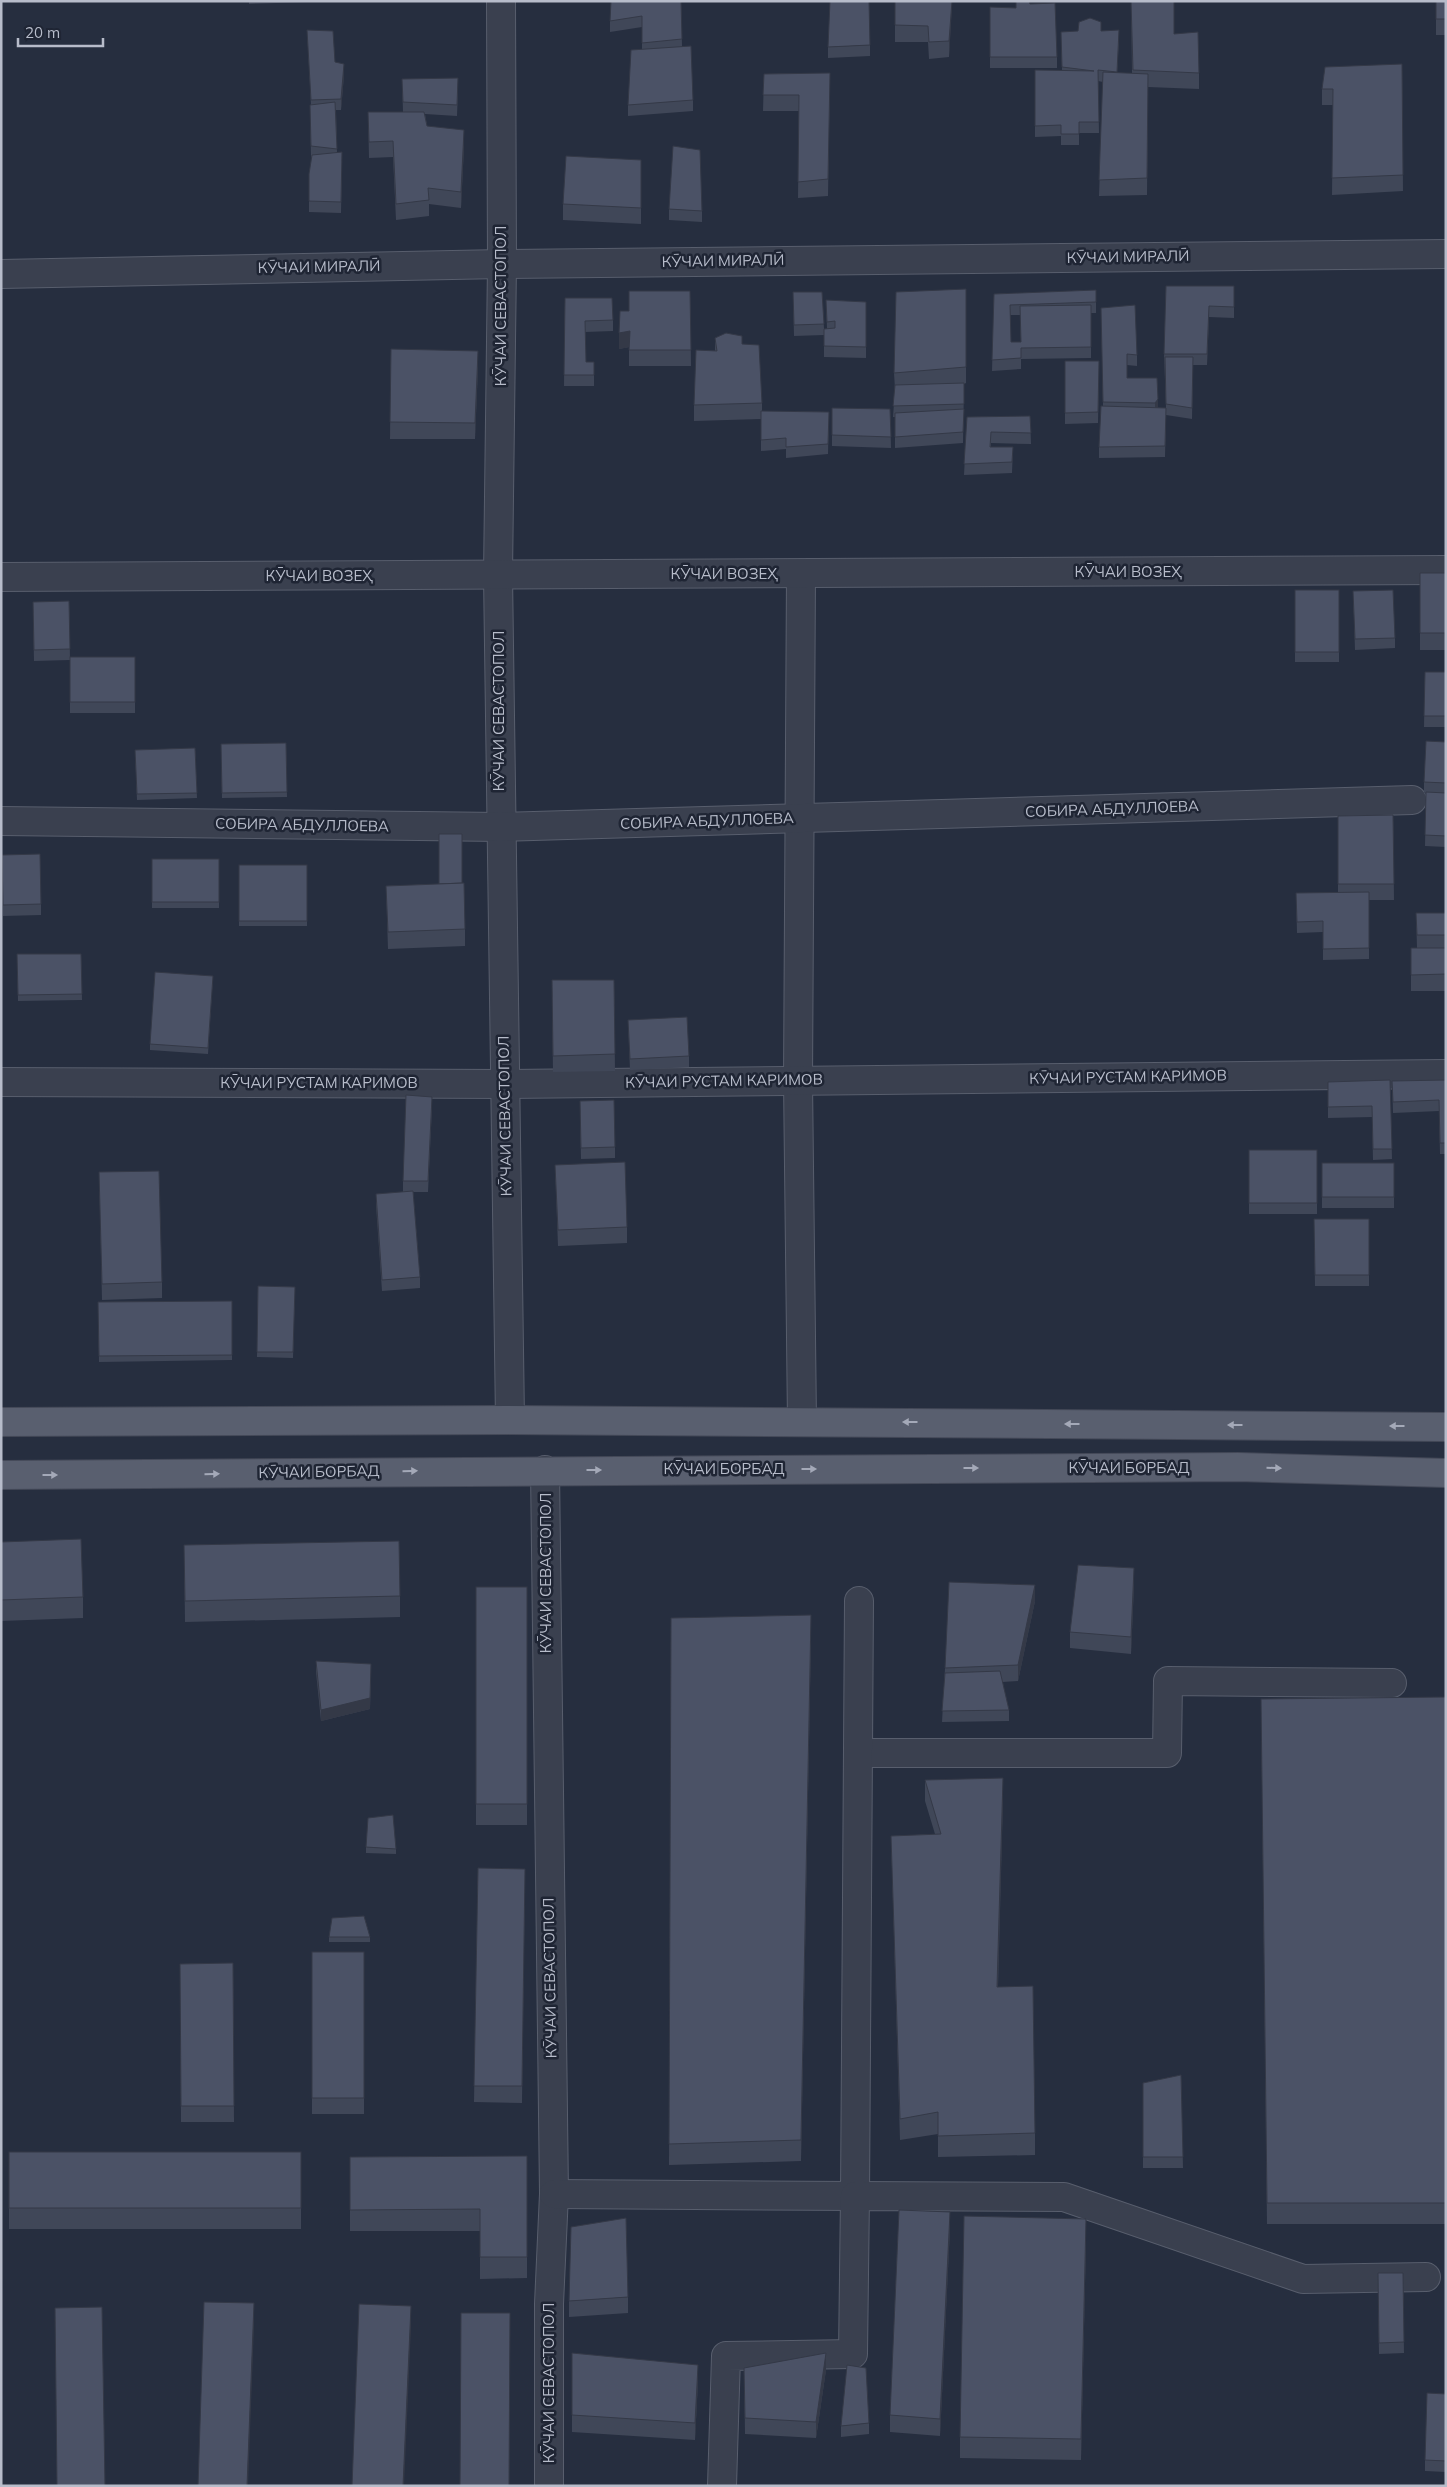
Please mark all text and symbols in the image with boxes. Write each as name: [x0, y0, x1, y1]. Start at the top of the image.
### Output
scale bar: [18, 15, 102, 47]
text: 20 m: [25, 23, 60, 42]
street label: КӮЧАИ СЕВАСТОПОЛ: [491, 226, 510, 386]
street label: КӮЧАИ МИРАЛӢ: [1066, 246, 1189, 267]
street label: КӮЧАИ МИРАЛӢ: [661, 250, 784, 271]
street label: КӮЧАИ МИРАЛӢ: [257, 256, 380, 277]
street label: КӮЧАИ ВОЗЕҲ: [1075, 562, 1182, 581]
street label: КӮЧАИ ВОЗЕҲ: [671, 564, 778, 583]
street label: КӮЧАИ ВОЗЕҲ: [266, 566, 373, 585]
street label: КӮЧАИ СЕВАСТОПОЛ: [489, 631, 508, 791]
street label: СОБИРА АБДУЛЛОЕВА: [1025, 796, 1199, 821]
street label: СОБИРА АБДУЛЛОЕВА: [620, 808, 794, 833]
street label: СОБИРА АБДУЛЛОЕВА: [215, 813, 389, 836]
street label: КӮЧАИ СЕВАСТОПОЛ: [494, 1035, 515, 1197]
street label: КӮЧАИ РУСТАМ КАРИМОВ: [1029, 1065, 1227, 1088]
street label: КӮЧАИ РУСТАМ КАРИМОВ: [625, 1069, 823, 1092]
street label: КӮЧАИ РУСТАМ КАРИМОВ: [220, 1073, 418, 1092]
one-way arrow: [901, 1418, 917, 1426]
one-way arrow: [1064, 1419, 1080, 1427]
one-way arrow: [1226, 1421, 1242, 1429]
one-way arrow: [1389, 1422, 1405, 1430]
street label: КӮЧАИ БОРБАД: [1068, 1458, 1190, 1477]
street label: КӮЧАИ БОРБАД: [663, 1459, 785, 1478]
street label: КӮЧАИ БОРБАД: [258, 1461, 380, 1482]
one-way arrow: [963, 1464, 979, 1472]
one-way arrow: [801, 1465, 817, 1473]
one-way arrow: [1266, 1465, 1282, 1473]
one-way arrow: [586, 1466, 602, 1474]
one-way arrow: [402, 1467, 418, 1475]
one-way arrow: [205, 1470, 221, 1478]
one-way arrow: [42, 1471, 58, 1479]
street label: КӮЧАИ СЕВАСТОПОЛ: [536, 1493, 555, 1653]
street label: КӮЧАИ СЕВАСТОПОЛ: [539, 1897, 560, 2059]
street label: КӮЧАИ СЕВАСТОПОЛ: [539, 2303, 558, 2463]

